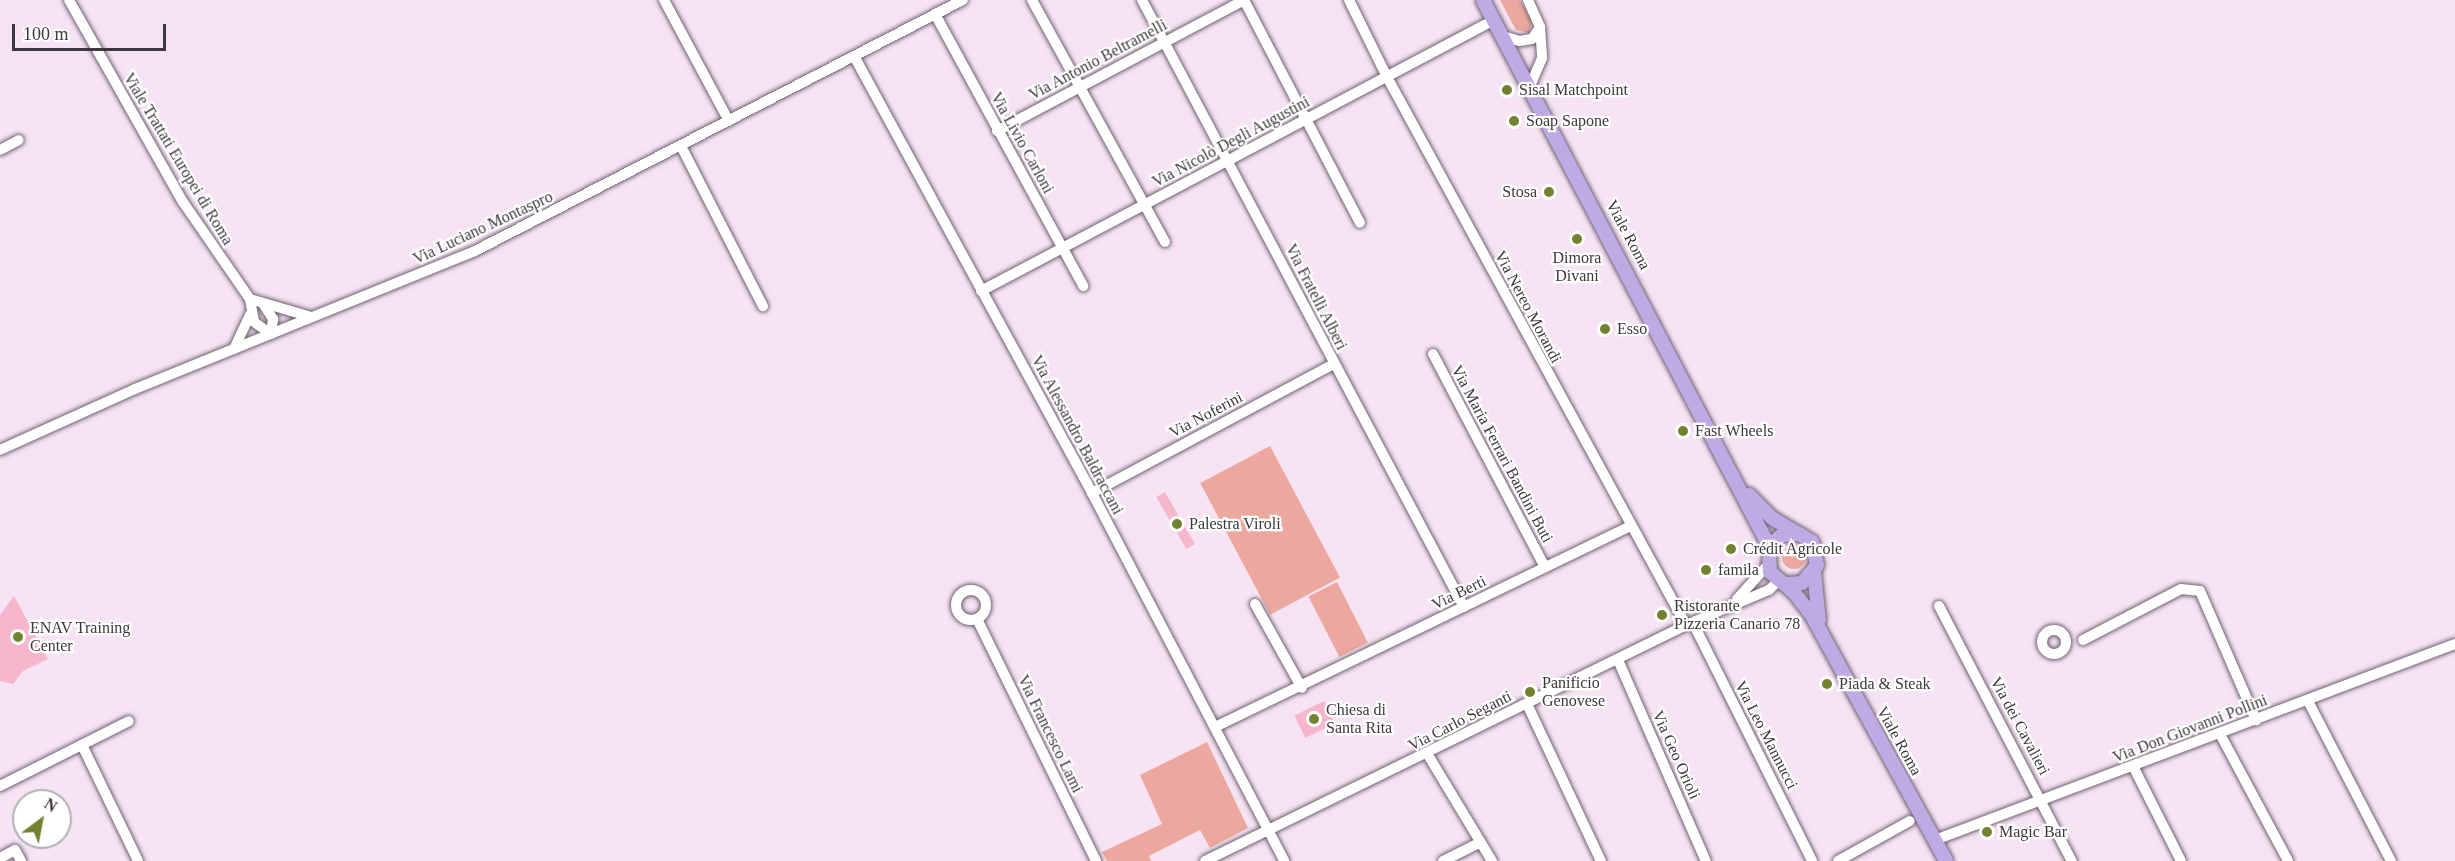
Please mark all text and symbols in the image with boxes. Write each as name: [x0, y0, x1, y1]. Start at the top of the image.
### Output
scale bar: [15, 12, 170, 50]
street label: Via Antonio Beltramelli: [1025, 15, 1171, 105]
text: 100 m: [23, 24, 69, 44]
street label: Viale Trattati Europei di Roma: [119, 69, 237, 249]
place label: Sisal Matchpoint: [1519, 80, 1628, 100]
marker: Sisal Matchpoint: [1500, 83, 1514, 97]
street label: Via Livio Carloni: [986, 89, 1058, 197]
street label: Via Nicolò Degli Augustini: [1149, 92, 1313, 192]
place label: Soap Sapone: [1526, 111, 1609, 131]
marker: Soap Sapone: [1507, 114, 1521, 128]
place label: Stosa: [1502, 182, 1537, 202]
marker: Stosa: [1542, 185, 1556, 199]
street label: Via Luciano Montaspro: [410, 187, 556, 269]
street label: Viale Roma: [1602, 197, 1654, 273]
marker: Dimora Divani: [1570, 232, 1584, 246]
street label: Via Fratelli Alberi: [1281, 240, 1351, 354]
street label: Via Nereo Morandi: [1490, 248, 1566, 366]
place label: Dimora Divani: [1553, 248, 1601, 286]
place label: Esso: [1617, 319, 1647, 339]
marker: Esso: [1598, 322, 1612, 336]
street label: Via Alessandro Baldraccani: [1027, 352, 1127, 518]
street label: Via Maria Ferrari Bandini Buti: [1447, 362, 1557, 546]
street label: Via Noferini: [1166, 388, 1246, 442]
place label: Fast Wheels: [1695, 421, 1774, 441]
marker: Fast Wheels: [1676, 424, 1690, 438]
place label: Palestra Viroli: [1189, 514, 1281, 534]
marker: Palestra Viroli: [1170, 517, 1184, 531]
place label: Crédit Agricole: [1743, 539, 1843, 559]
marker: Crédit Agricole: [1724, 542, 1738, 556]
place label: famila: [1718, 560, 1759, 580]
marker: famila: [1699, 563, 1713, 577]
street label: Via Berti: [1429, 572, 1489, 614]
place label: Ristorante Pizzeria Canario 78: [1674, 596, 1800, 634]
marker: Ristorante Pizzeria Canario 78: [1655, 608, 1669, 622]
place label: ENAV Training Center: [30, 618, 131, 656]
marker: ENAV Training Center: [11, 630, 25, 644]
street label: Via Francesco Lami: [1013, 672, 1087, 796]
place label: Panificio Genovese: [1542, 673, 1605, 711]
place label: Piada & Steak: [1839, 674, 1931, 694]
street label: Via dei Cavalieri: [1986, 674, 2054, 778]
marker: Piada & Steak: [1820, 677, 1834, 691]
street label: Via Leo Mannucci: [1730, 678, 1802, 792]
marker: Panificio Genovese: [1523, 685, 1537, 699]
street label: Via Carlo Seganti: [1405, 687, 1515, 755]
street label: Via Don Giovanni Pollini: [2110, 691, 2270, 767]
place label: Chiesa di Santa Rita: [1326, 700, 1392, 738]
street label: Viale Roma: [1872, 703, 1926, 779]
street label: Via Geo Orioli: [1648, 708, 1704, 802]
marker: Chiesa di Santa Rita: [1307, 712, 1321, 726]
north arrow: [12, 789, 72, 849]
text: N: [41, 795, 60, 815]
place label: Magic Bar: [1999, 822, 2067, 842]
marker: Magic Bar: [1980, 825, 1994, 839]

